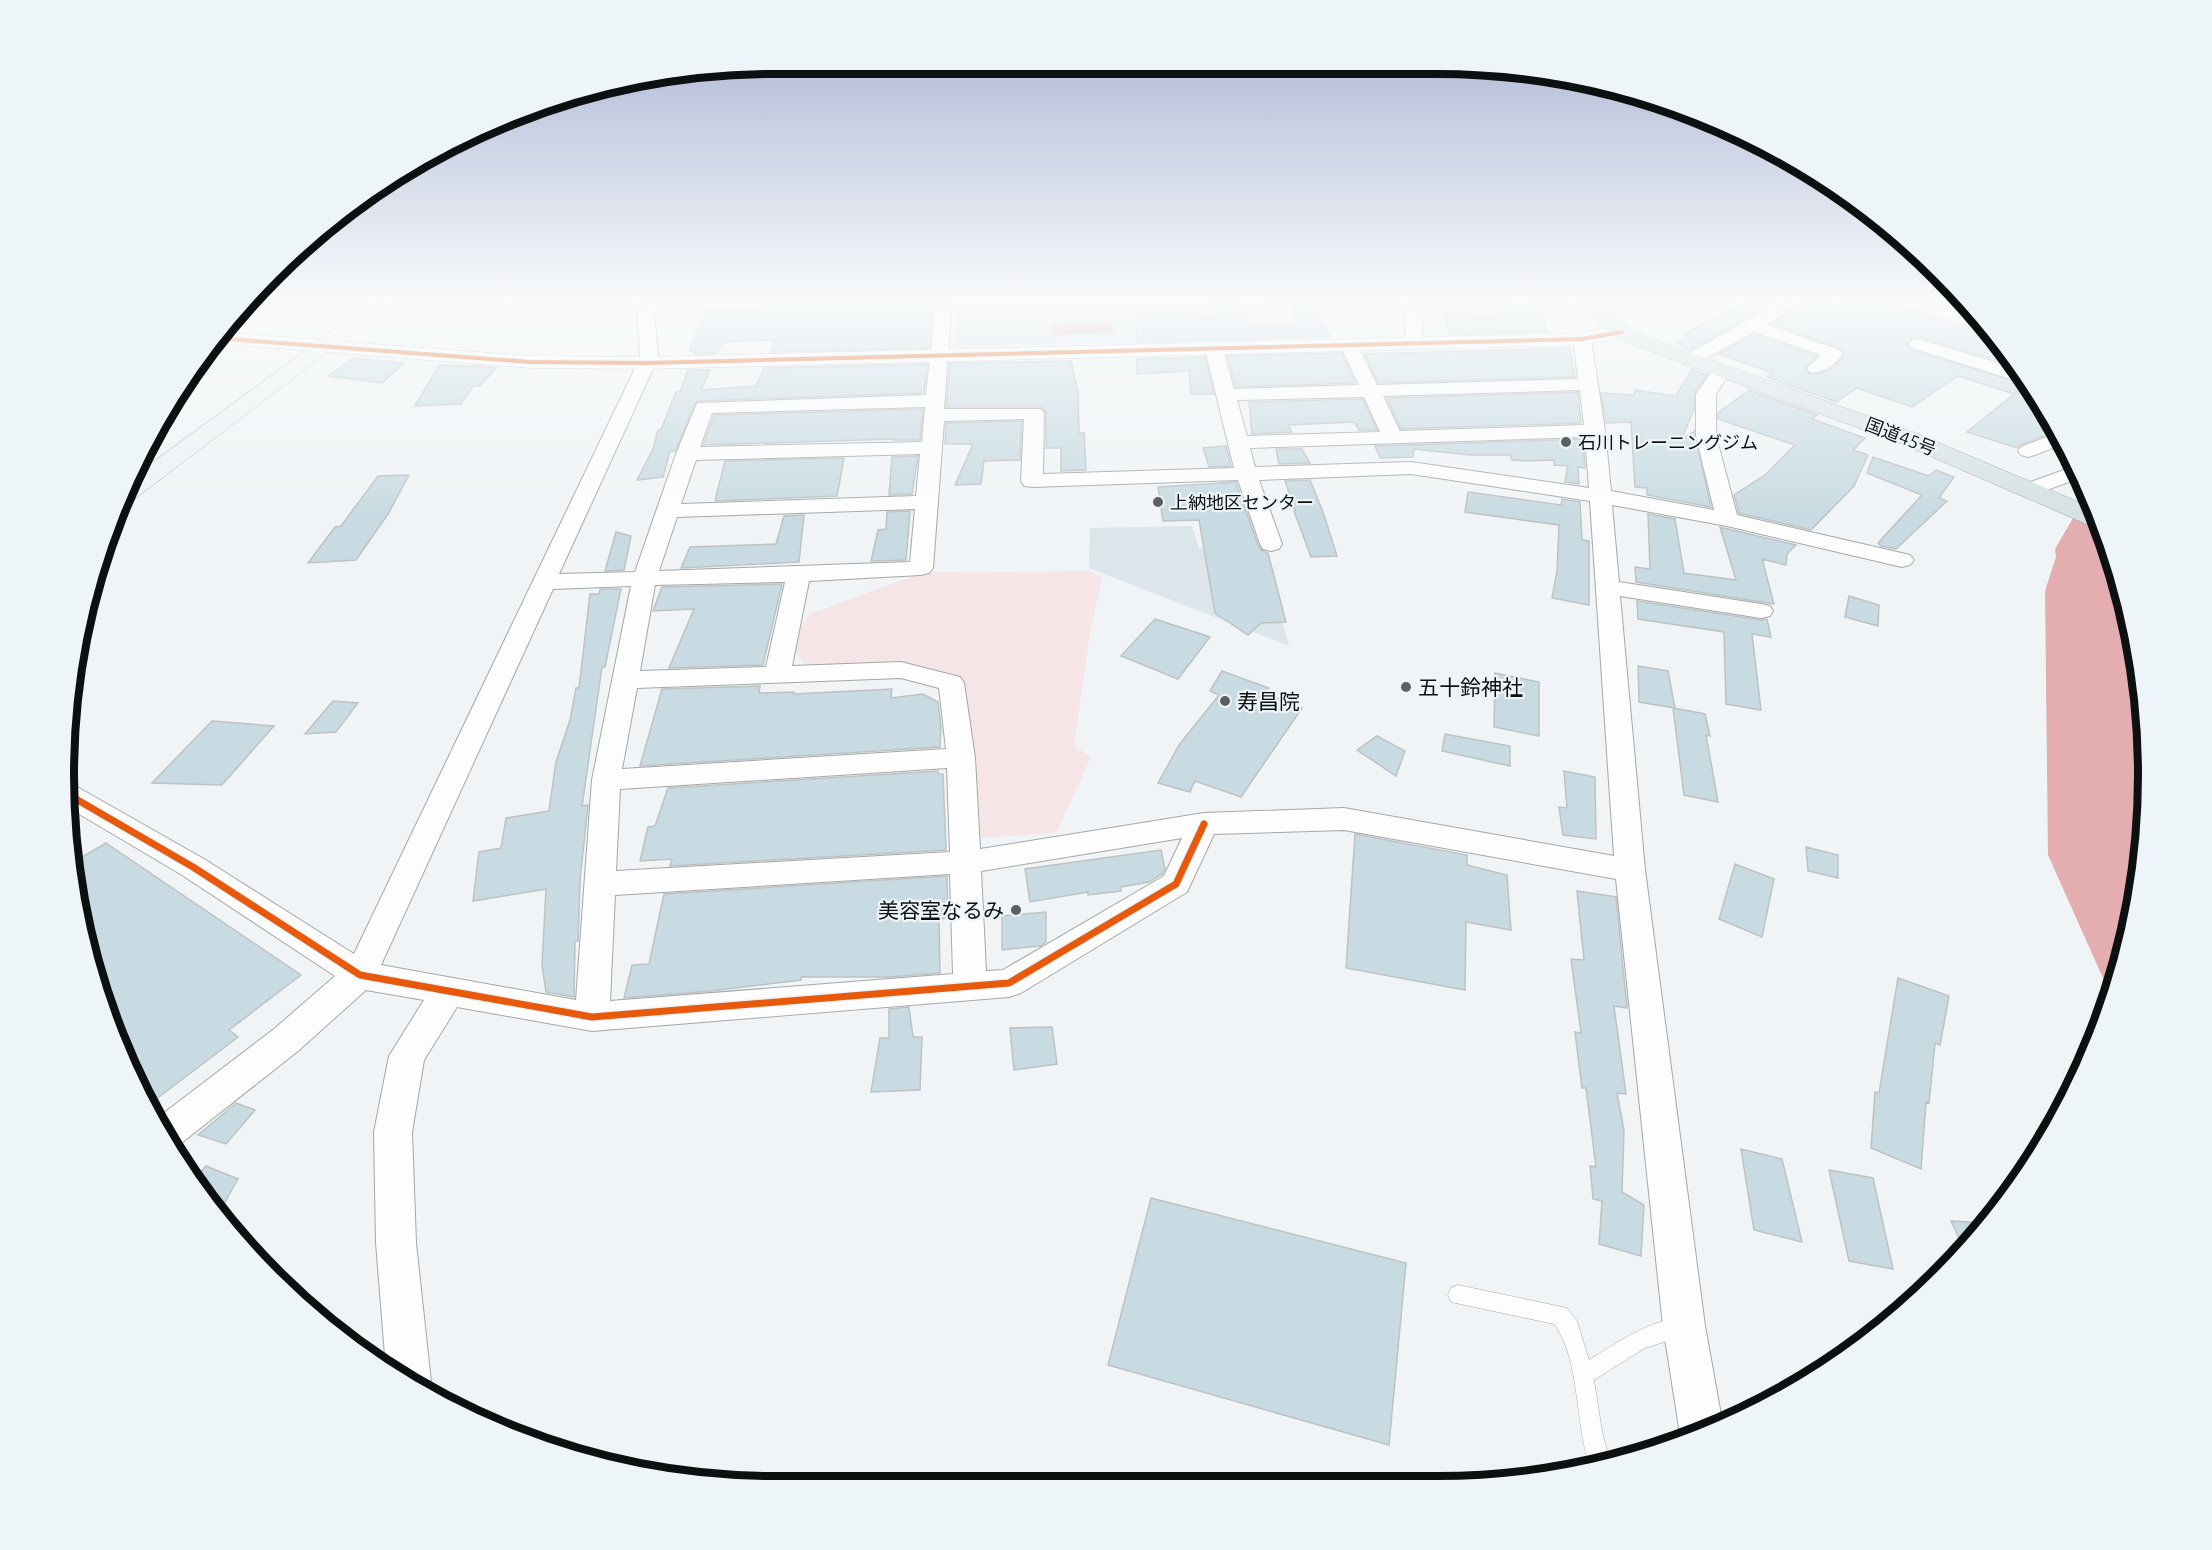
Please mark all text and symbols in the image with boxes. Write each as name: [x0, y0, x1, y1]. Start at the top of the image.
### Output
street label: 国道45号: [1863, 413, 1939, 459]
place label: 石川トレーニングジム: [1578, 432, 1758, 452]
marker: 石川トレーニングジム: [1559, 435, 1573, 449]
place label: 上納地区センター: [1170, 492, 1314, 512]
marker: 上納地区センター: [1151, 495, 1165, 509]
place label: 五十鈴神社: [1418, 675, 1523, 699]
marker: 五十鈴神社: [1399, 680, 1413, 694]
place label: 寿昌院: [1237, 689, 1300, 713]
marker: 寿昌院: [1218, 694, 1232, 708]
place label: 美容室なるみ: [878, 898, 1004, 922]
marker: 美容室なるみ: [1009, 903, 1023, 917]

